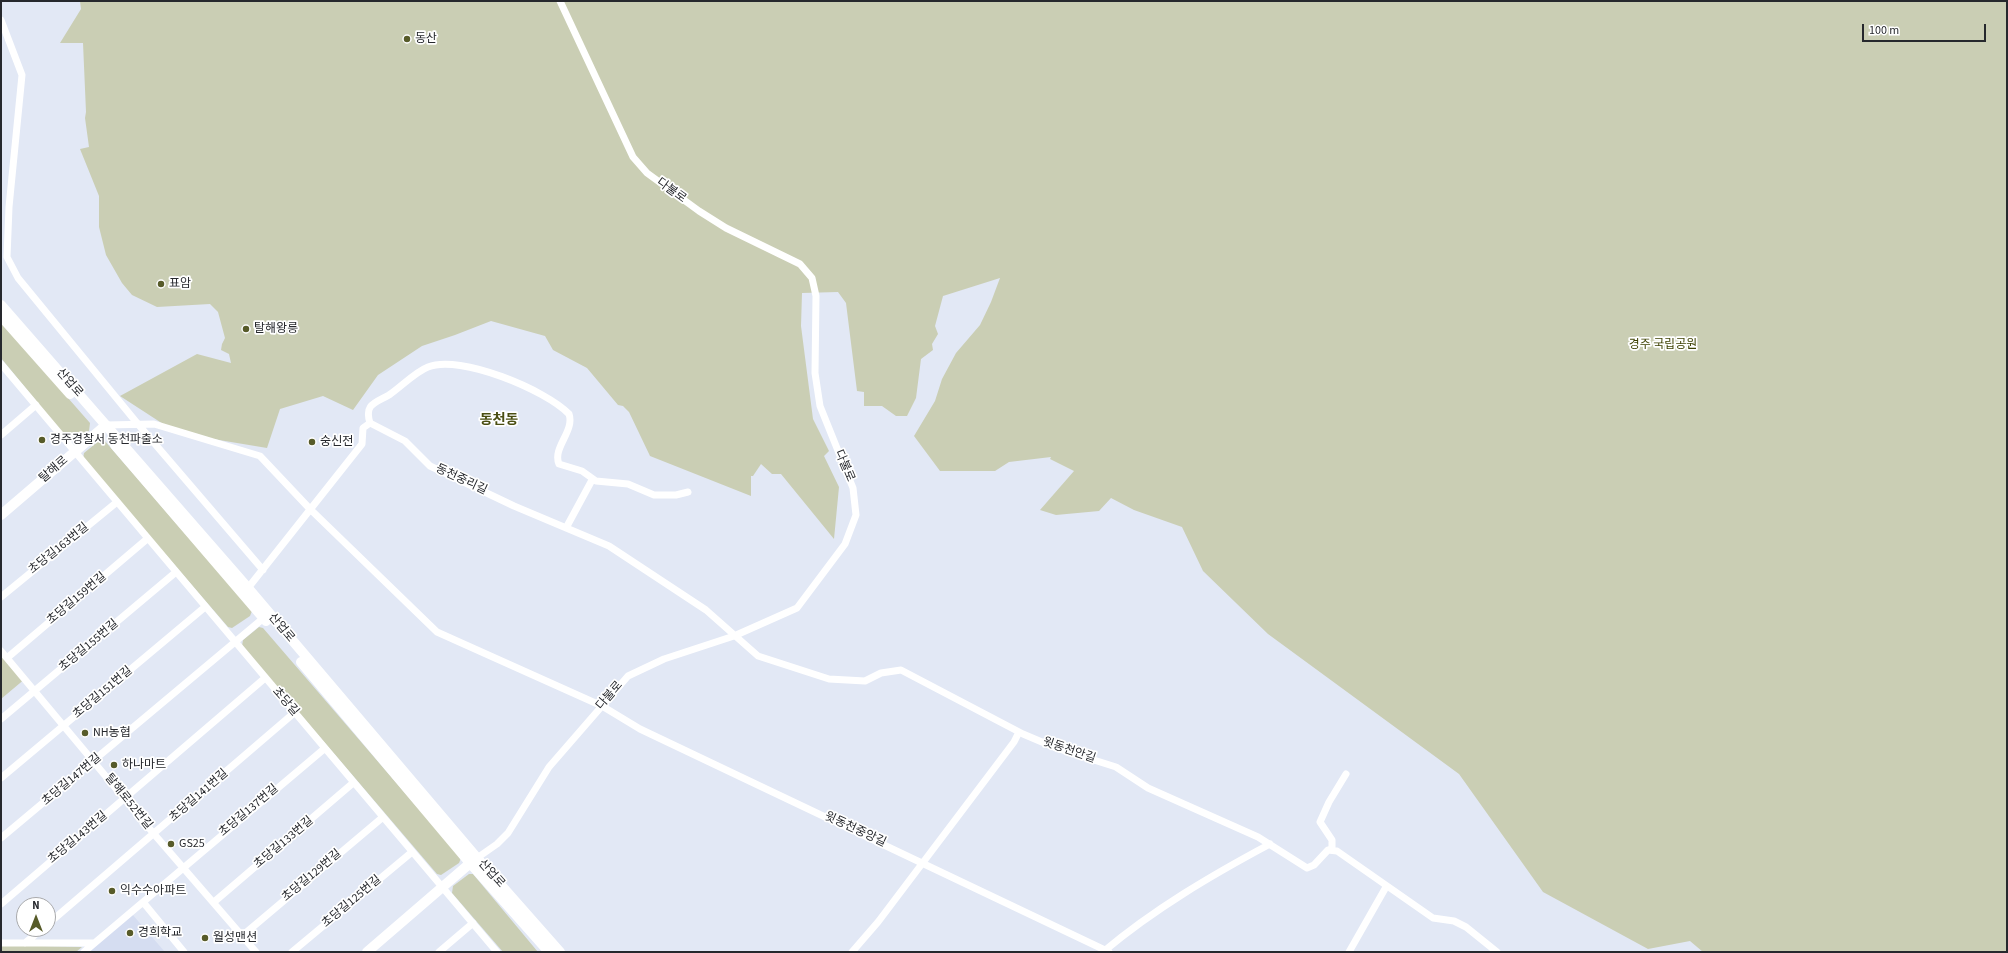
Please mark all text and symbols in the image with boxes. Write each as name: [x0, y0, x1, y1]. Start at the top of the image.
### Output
scale bar: [1864, 16, 1988, 42]
text: 100 m: [1869, 22, 1899, 39]
place label: 동산: [415, 32, 437, 46]
marker: 동산: [402, 34, 412, 44]
street label: 다불로: [653, 175, 689, 207]
place label: 표암: [169, 277, 191, 291]
marker: 표암: [156, 279, 166, 289]
place label: 탈해왕릉: [254, 322, 298, 336]
marker: 탈해왕릉: [241, 324, 251, 334]
park label: 경주 국립공원: [1629, 338, 1697, 352]
street label: 산업로: [53, 366, 85, 400]
district label: 동천동: [480, 413, 518, 429]
place label: 경주경찰서 동천파출소: [50, 433, 163, 447]
marker: 경주경찰서 동천파출소: [37, 435, 47, 445]
place label: 숭신전: [320, 435, 353, 449]
marker: 숭신전: [307, 437, 317, 447]
street label: 다불로: [831, 448, 857, 484]
street label: 탈해로: [37, 454, 71, 486]
street label: 동천중리길: [433, 462, 489, 498]
street label: 초당길163번길: [26, 520, 92, 578]
street label: 초당길159번길: [44, 570, 110, 628]
street label: 산업로: [265, 611, 297, 645]
street label: 초당길155번길: [56, 617, 122, 675]
street label: 초당길151번길: [70, 664, 136, 722]
street label: 다불로: [594, 679, 626, 713]
street label: 초당길: [269, 685, 301, 719]
place label: NH농협: [93, 726, 131, 740]
marker: NH농협: [80, 728, 90, 738]
street label: 윗동천안길: [1041, 735, 1097, 767]
street label: 초당길147번길: [39, 751, 105, 809]
place label: 하나마트: [122, 758, 166, 772]
marker: 하나마트: [109, 760, 119, 770]
street label: 초당길141번길: [167, 767, 231, 825]
street label: 탈해로52번길: [101, 771, 155, 833]
street label: 초당길137번길: [216, 782, 282, 840]
street label: 초당길143번길: [45, 809, 111, 867]
street label: 윗동천중앙길: [822, 809, 888, 851]
street label: 초당길133번길: [251, 814, 317, 872]
place label: GS25: [179, 837, 205, 851]
marker: GS25: [166, 839, 176, 849]
street label: 초당길129번길: [279, 847, 345, 905]
street label: 산업로: [475, 857, 507, 891]
street label: 초당길125번길: [319, 873, 385, 931]
place label: 익수수아파트: [120, 884, 186, 898]
marker: 익수수아파트: [107, 886, 117, 896]
north arrow: [16, 897, 56, 937]
text: N: [32, 898, 40, 913]
place label: 경희학교: [138, 926, 182, 940]
marker: 경희학교: [125, 928, 135, 938]
place label: 월성맨션: [213, 931, 257, 945]
marker: 월성맨션: [200, 933, 210, 943]

